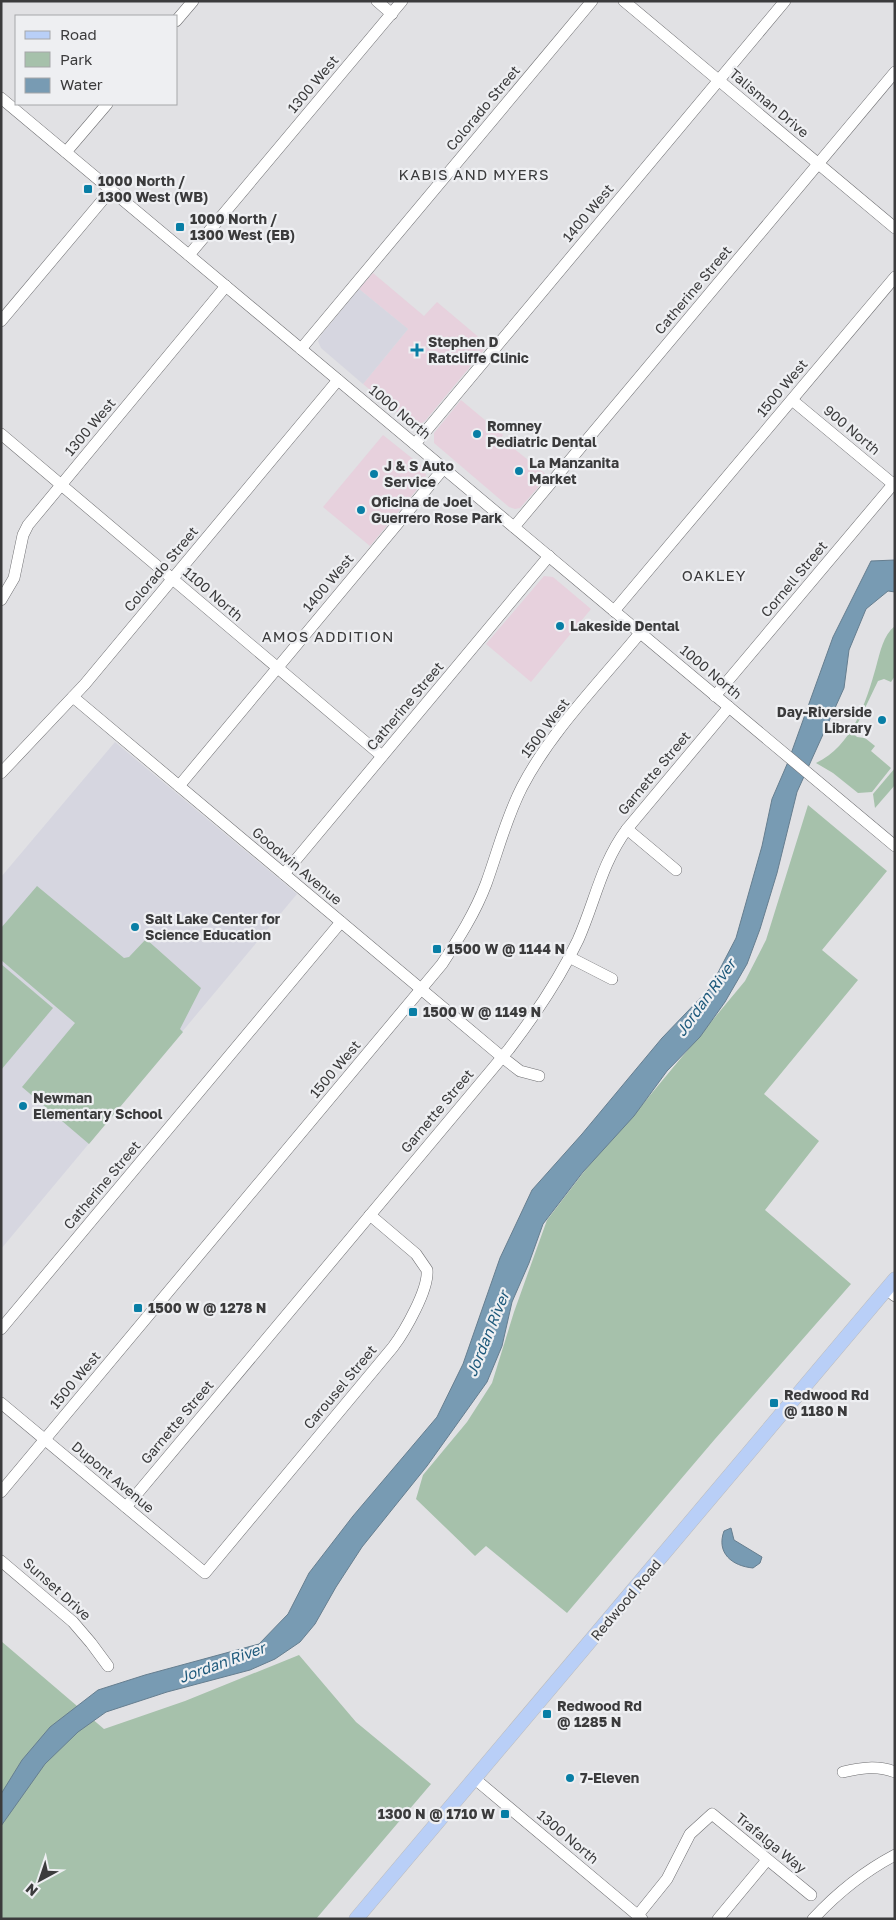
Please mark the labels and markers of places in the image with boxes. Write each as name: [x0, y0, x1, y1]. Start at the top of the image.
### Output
place label: 1000 North / 1300 West (WB): [98, 172, 208, 205]
marker: 1000 North / 1300 West (WB): [82, 183, 94, 195]
place label: 1000 North / 1300 West (EB): [190, 210, 295, 243]
marker: 1000 North / 1300 West (EB): [174, 221, 186, 233]
place label: Stephen D Ratcliffe Clinic: [428, 333, 529, 366]
marker: Stephen D Ratcliffe Clinic: [410, 343, 424, 357]
place label: Romney Pediatric Dental: [487, 417, 597, 450]
marker: Romney Pediatric Dental: [471, 428, 483, 440]
place label: La Manzanita Market: [529, 454, 619, 487]
place label: J & S Auto Service: [384, 457, 454, 490]
marker: La Manzanita Market: [513, 465, 525, 477]
marker: J & S Auto Service: [368, 468, 380, 480]
place label: Oficina de Joel Guerrero Rose Park: [371, 493, 502, 526]
marker: Oficina de Joel Guerrero Rose Park: [355, 504, 367, 516]
place label: Lakeside Dental: [570, 617, 680, 634]
marker: Lakeside Dental: [554, 620, 566, 632]
place label: Day-Riverside Library: [777, 703, 873, 736]
marker: Day-Riverside Library: [876, 714, 888, 726]
place label: Salt Lake Center for Science Education: [145, 910, 281, 943]
marker: Salt Lake Center for Science Education: [129, 921, 141, 933]
place label: 1500 W @ 1144 N: [447, 940, 565, 957]
marker: 1500 W @ 1144 N: [431, 943, 443, 955]
place label: 1500 W @ 1149 N: [423, 1003, 541, 1020]
marker: 1500 W @ 1149 N: [407, 1006, 419, 1018]
place label: Newman Elementary School: [33, 1089, 163, 1122]
marker: Newman Elementary School: [17, 1100, 29, 1112]
place label: 1500 W @ 1278 N: [148, 1299, 267, 1316]
marker: 1500 W @ 1278 N: [132, 1302, 144, 1314]
place label: Redwood Rd @ 1180 N: [784, 1386, 869, 1419]
marker: Redwood Rd @ 1180 N: [768, 1397, 780, 1409]
place label: Redwood Rd @ 1285 N: [557, 1697, 642, 1730]
marker: Redwood Rd @ 1285 N: [541, 1708, 553, 1720]
place label: 7-Eleven: [580, 1769, 639, 1786]
marker: 7-Eleven: [564, 1772, 576, 1784]
place label: 1300 N @ 1710 W: [378, 1805, 495, 1822]
marker: 1300 N @ 1710 W: [499, 1808, 511, 1820]

